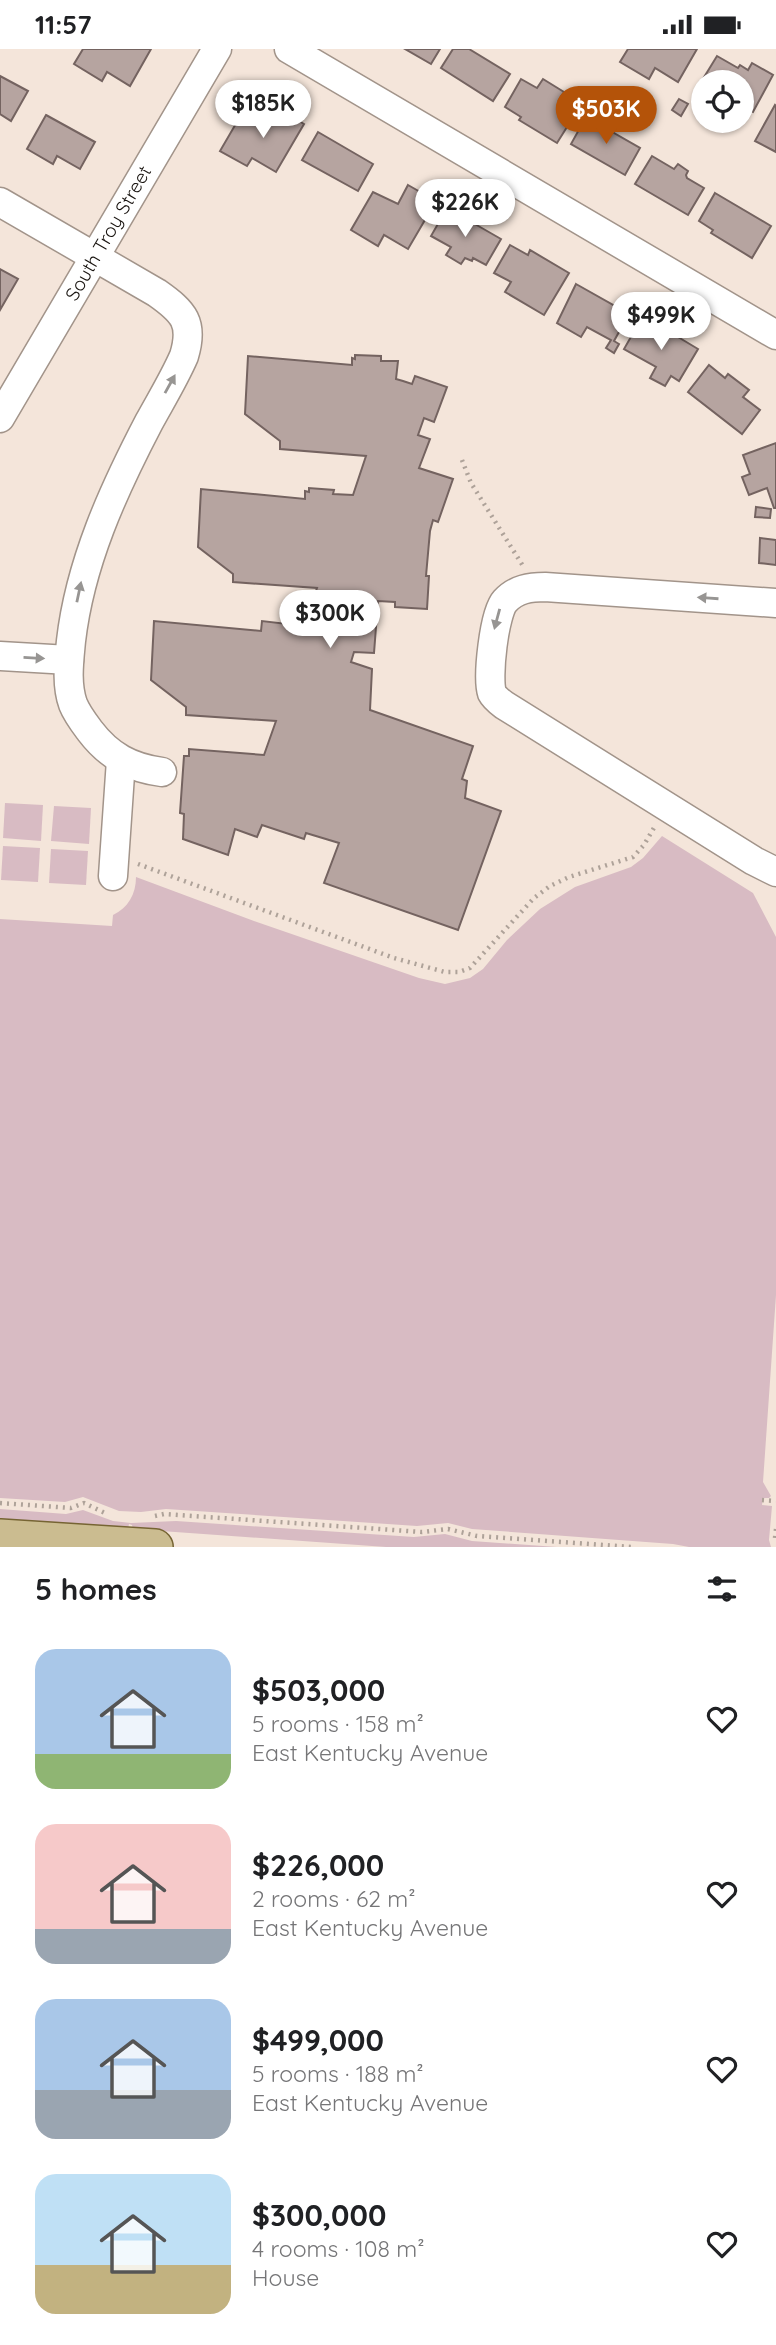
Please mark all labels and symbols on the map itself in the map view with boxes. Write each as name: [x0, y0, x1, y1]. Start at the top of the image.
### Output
pin: $185K: [214, 81, 312, 140]
pin: $503K: [557, 87, 655, 146]
street label: South Troy Street: [60, 161, 156, 305]
pin: $226K: [416, 179, 514, 239]
pin: $499K: [612, 293, 710, 352]
one-way arrow: [164, 375, 176, 394]
one-way arrow: [74, 581, 85, 603]
pin: $300K: [281, 591, 379, 650]
one-way arrow: [697, 592, 719, 603]
one-way arrow: [491, 608, 502, 630]
one-way arrow: [24, 652, 46, 663]

